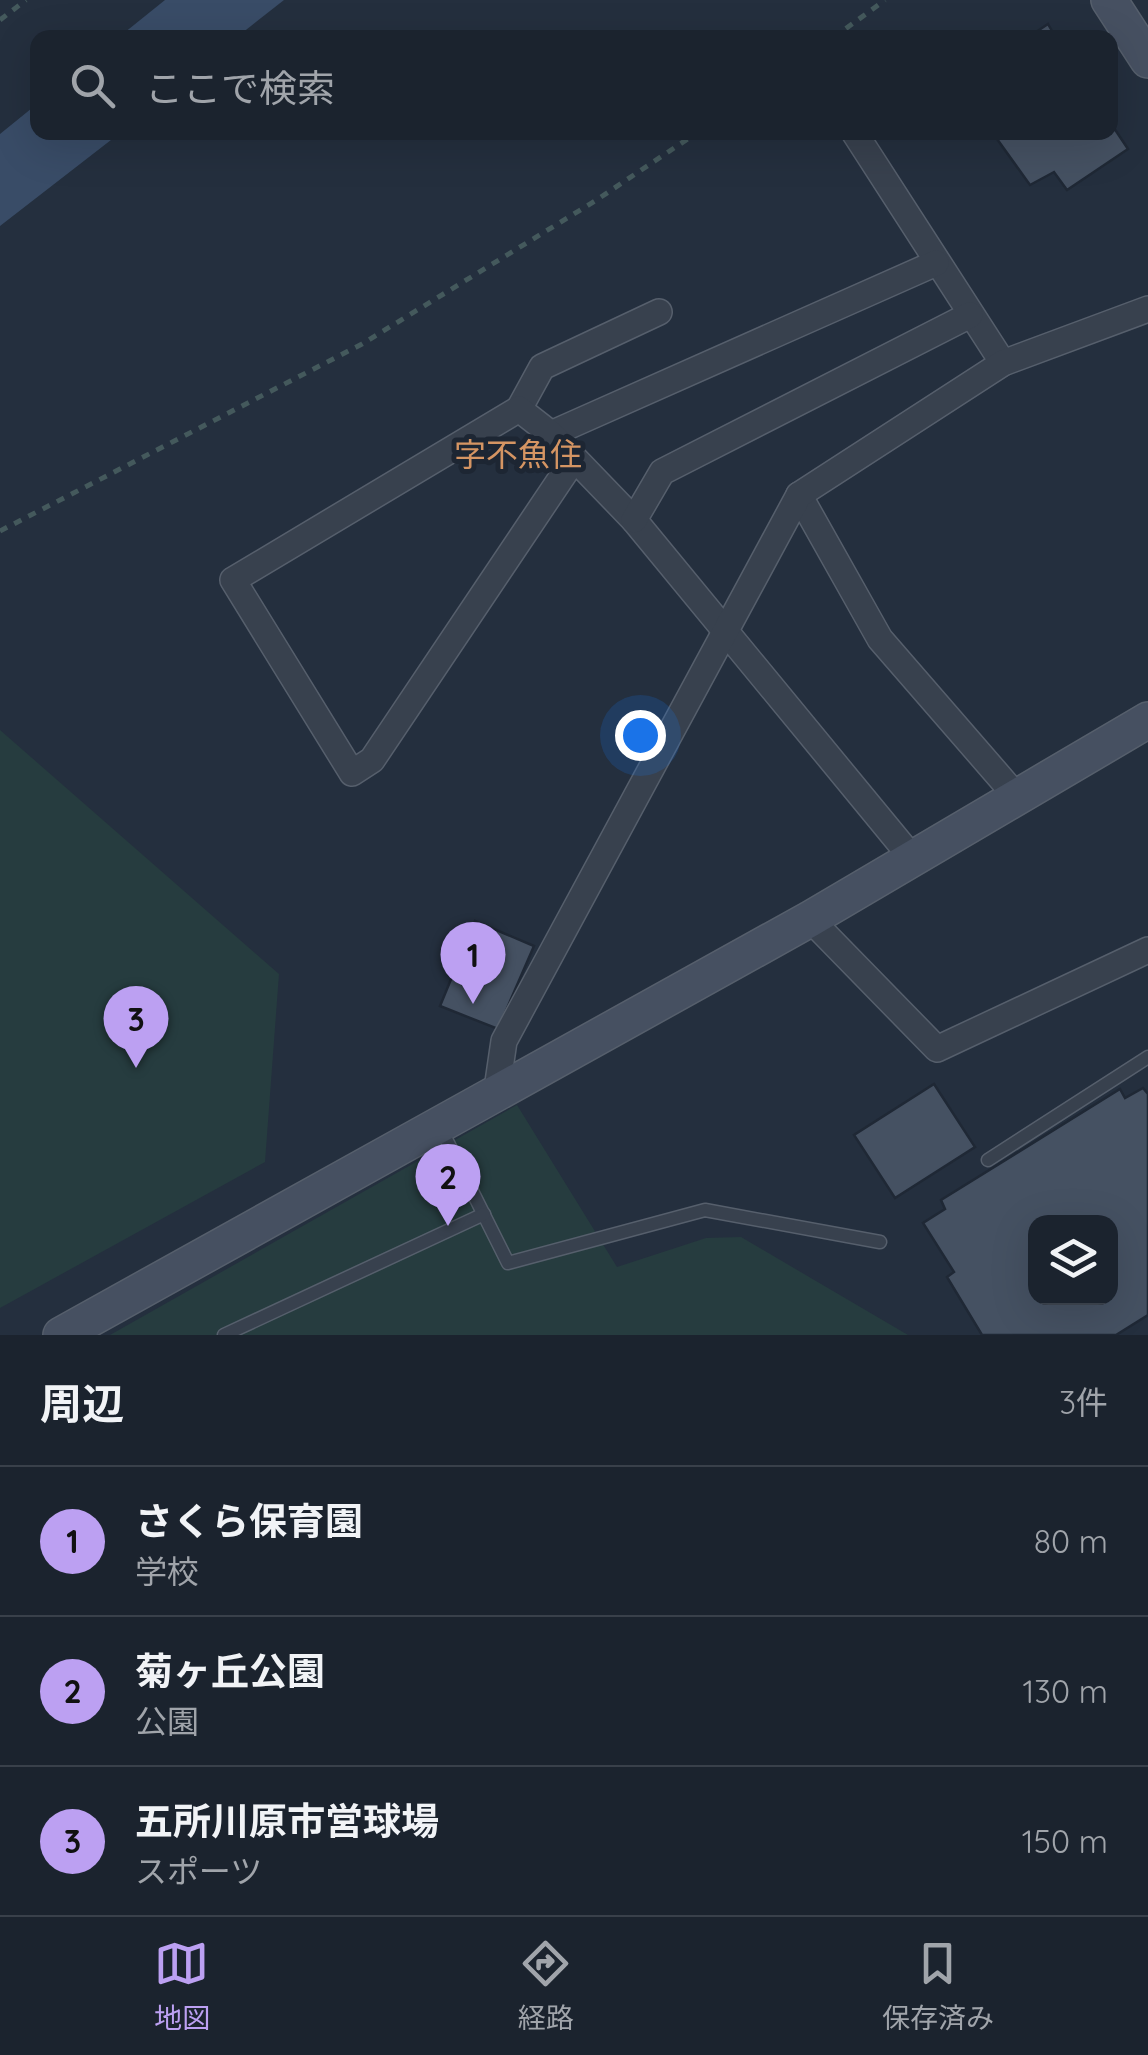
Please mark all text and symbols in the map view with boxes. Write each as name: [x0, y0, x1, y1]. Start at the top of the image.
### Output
search box: [30, 30, 1118, 140]
icon: search: [65, 58, 120, 113]
text: ここで検索: [145, 64, 335, 112]
district label: 字不魚住: [454, 434, 582, 474]
your location: [615, 710, 666, 761]
pin: 1: [440, 922, 506, 1004]
pin: 3: [104, 986, 168, 1068]
pin: 2: [416, 1144, 480, 1226]
map controls: [1028, 1215, 1118, 1305]
button: layers: [1028, 1215, 1118, 1305]
text: 周辺: [40, 1377, 124, 1430]
text: 3件: [1059, 1382, 1108, 1422]
text: さくら保育園: [135, 1497, 363, 1545]
text: 1: [66, 1521, 79, 1561]
text: 80 m: [1034, 1521, 1108, 1561]
text: 学校: [135, 1551, 199, 1591]
text: 菊ヶ丘公園: [135, 1647, 325, 1695]
text: 2: [63, 1671, 82, 1711]
text: 130 m: [1022, 1671, 1108, 1711]
text: 公園: [135, 1701, 199, 1741]
text: 五所川原市営球場: [135, 1797, 439, 1845]
text: 3: [64, 1821, 81, 1861]
text: 150 m: [1022, 1821, 1108, 1861]
text: スポーツ: [135, 1851, 262, 1891]
tab: 地図: [154, 1936, 210, 2036]
tab: 経路: [518, 1936, 574, 2036]
tab: 保存済み: [882, 1936, 994, 2036]

